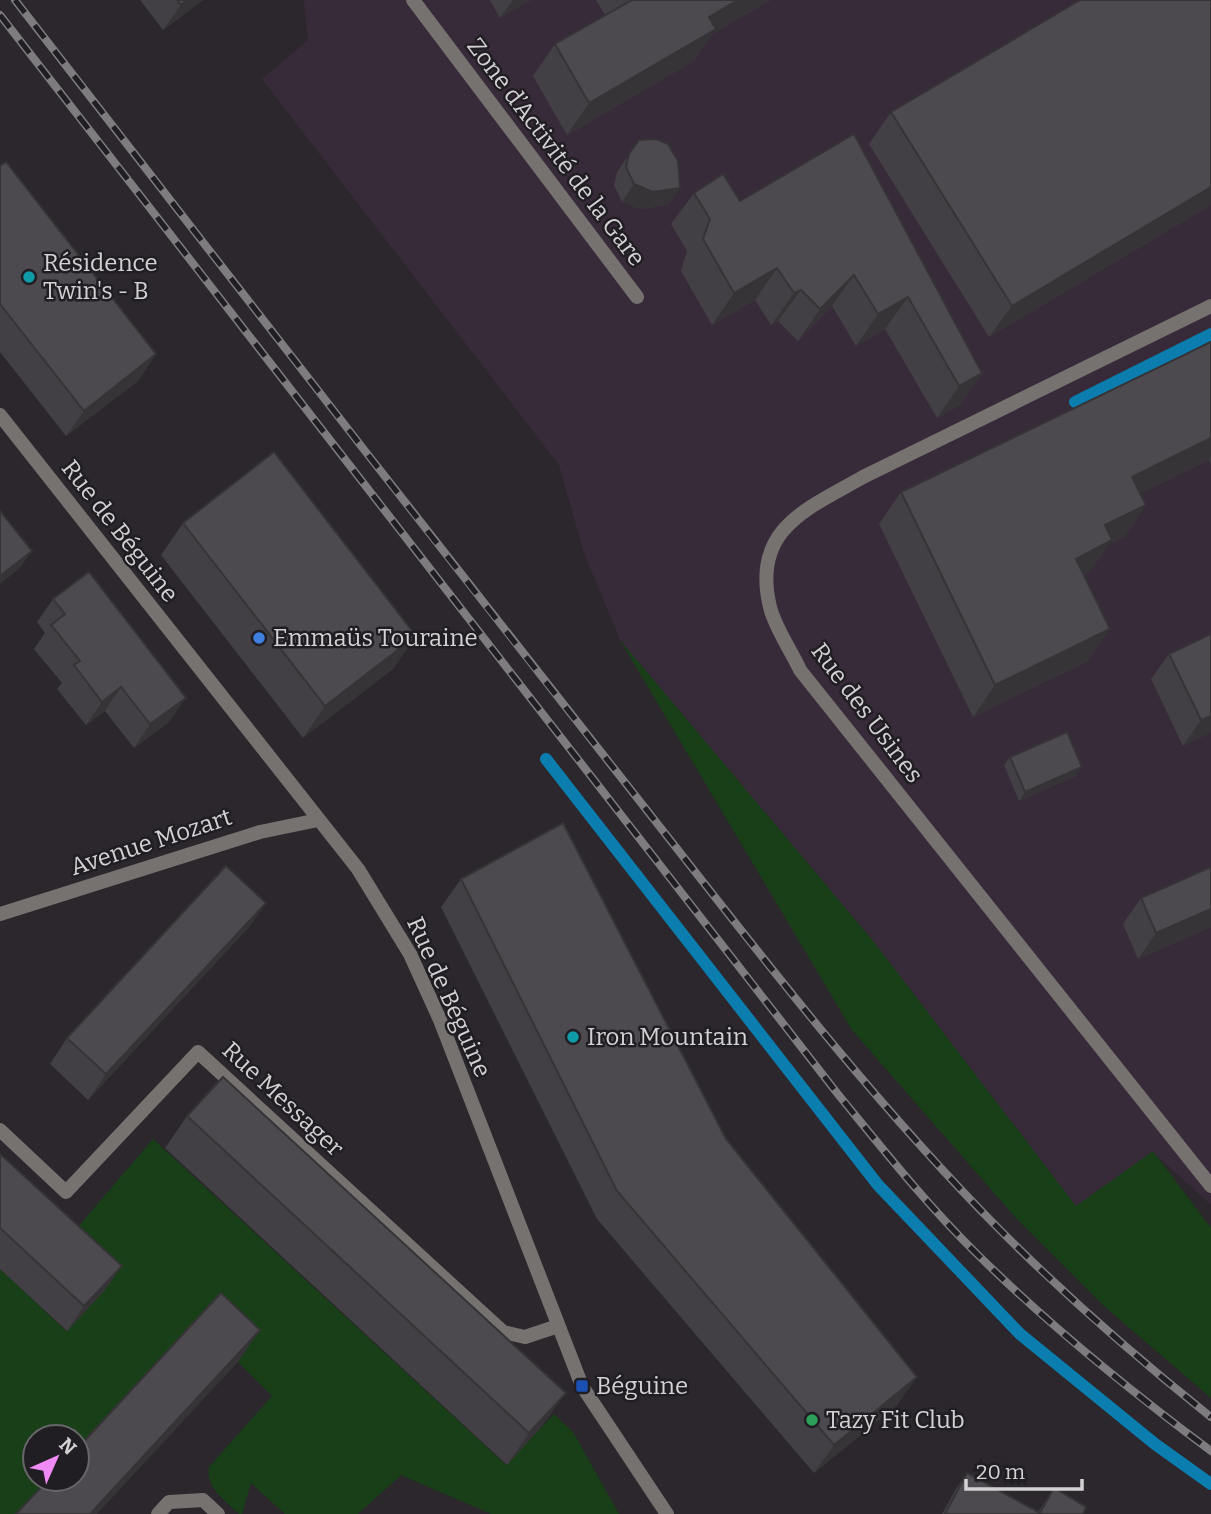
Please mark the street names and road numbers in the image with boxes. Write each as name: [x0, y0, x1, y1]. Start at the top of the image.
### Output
street label: Zone d’Activité de la Gare: [461, 33, 651, 271]
street label: Rue de Béguine: [56, 454, 184, 608]
street label: Rue des Usines: [805, 638, 929, 788]
street label: Avenue Mozart: [67, 803, 235, 881]
street label: Rue de Béguine: [401, 913, 497, 1081]
street label: Rue Messager: [217, 1036, 350, 1162]

